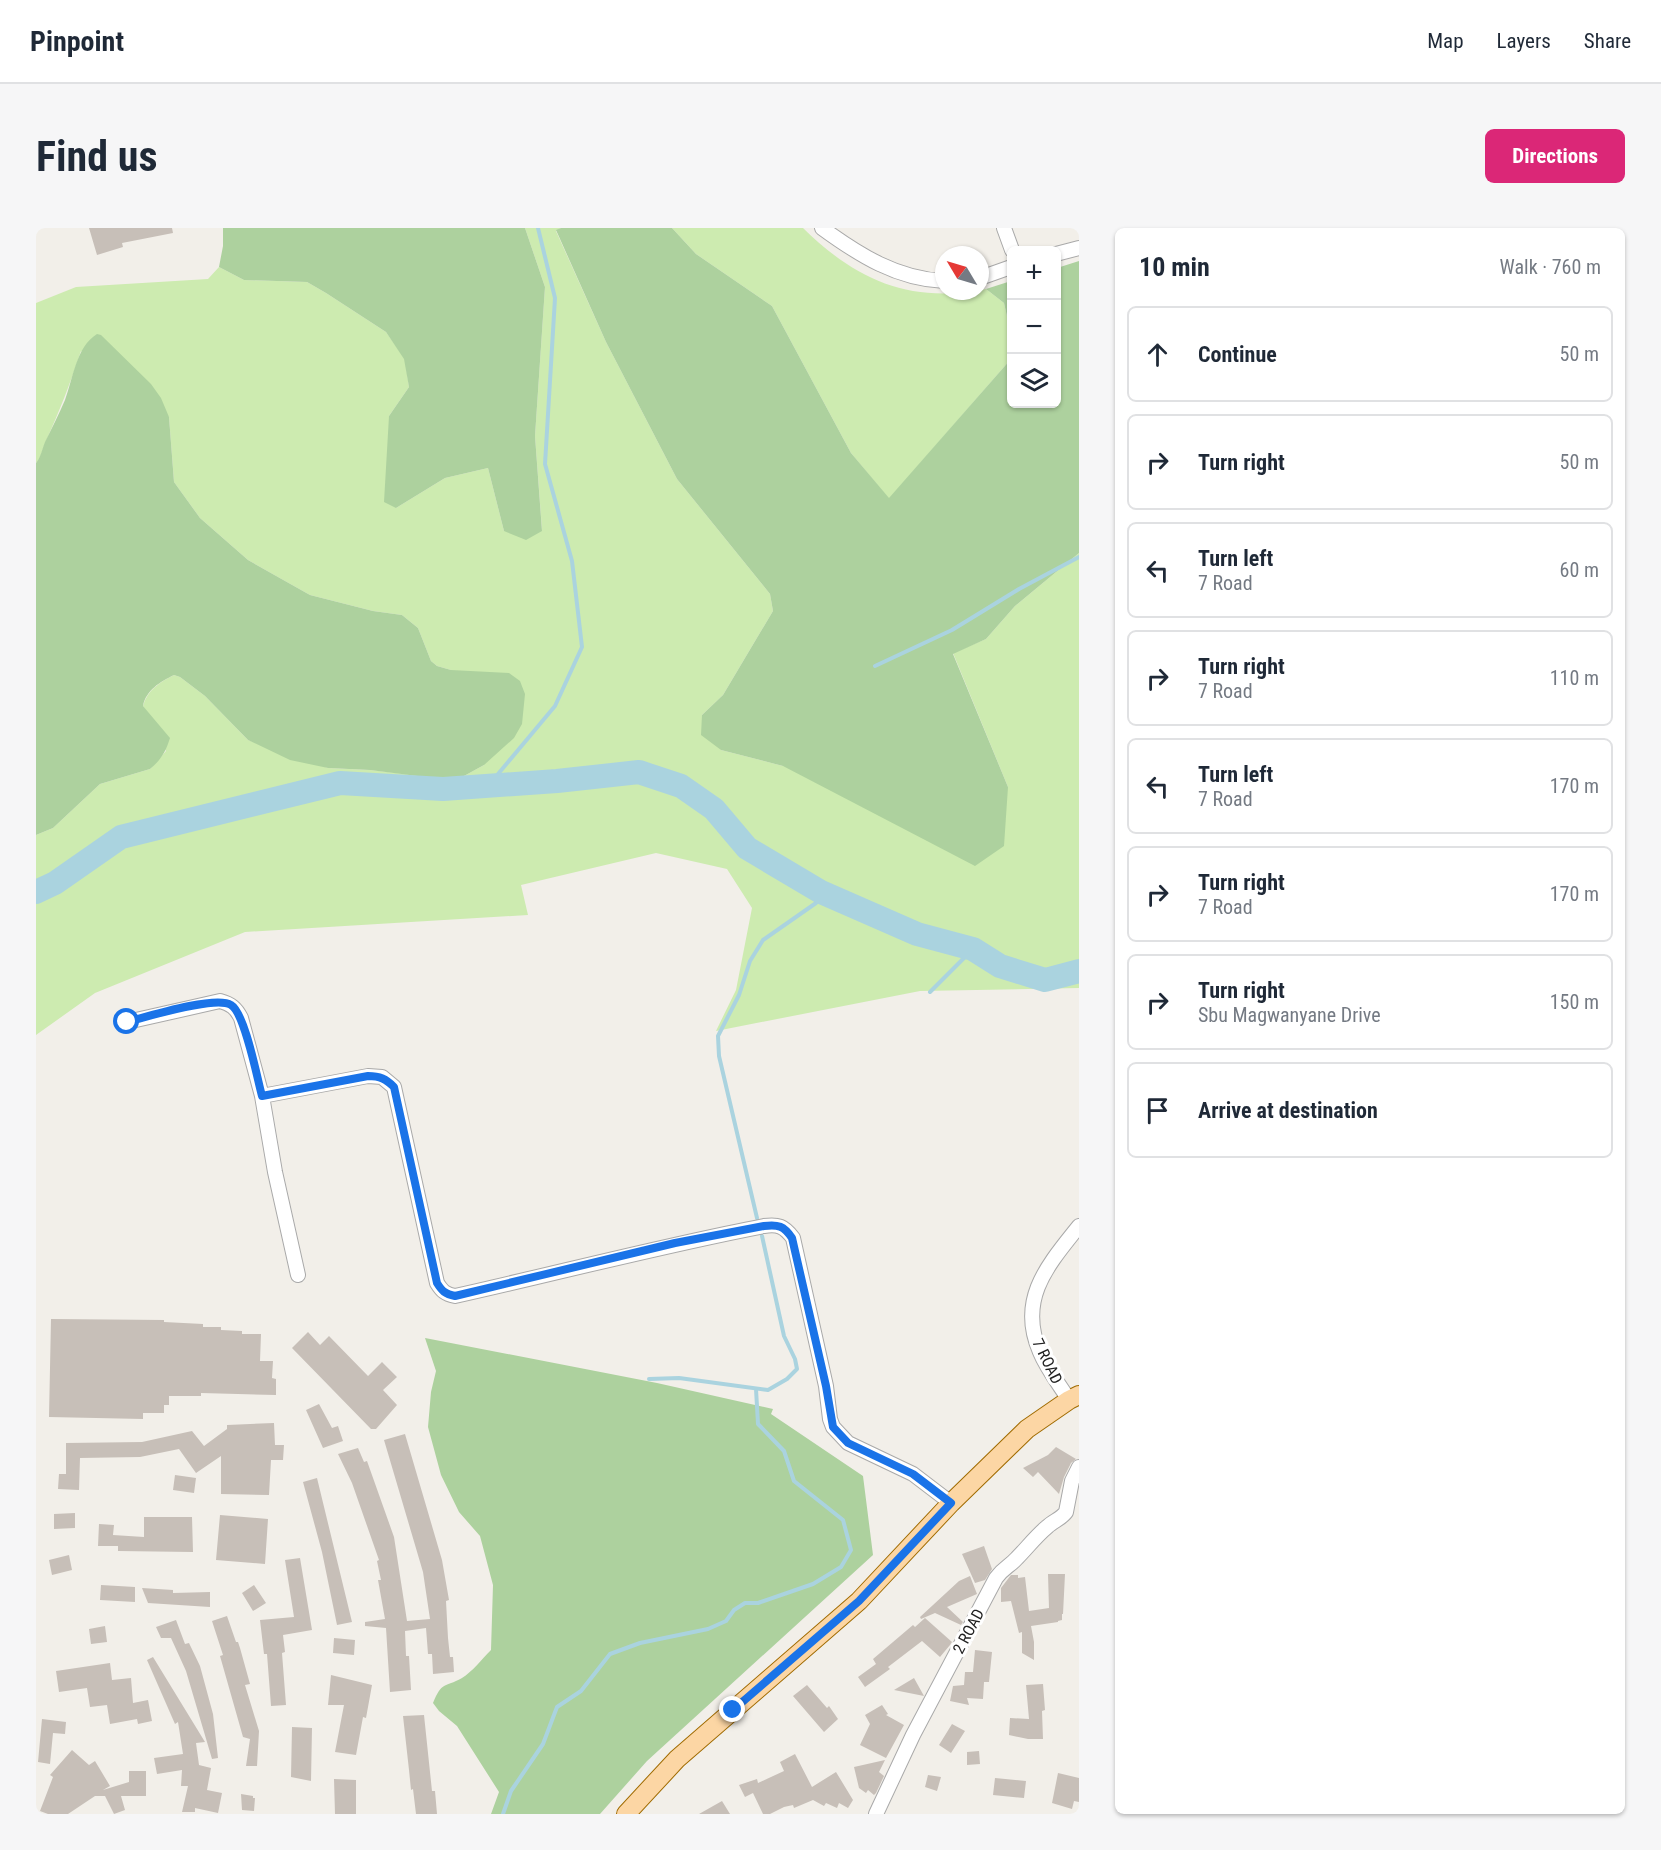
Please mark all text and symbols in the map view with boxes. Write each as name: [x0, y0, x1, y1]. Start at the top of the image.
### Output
text: Pinpoint: [30, 25, 124, 58]
text: Map: [1427, 29, 1464, 53]
text: Layers: [1497, 29, 1551, 53]
text: Share: [1584, 29, 1631, 53]
button: Directions: [1485, 129, 1625, 183]
text: Find us: [36, 132, 157, 181]
north arrow: [935, 246, 989, 300]
map controls: [1007, 246, 1061, 408]
button: +: [1007, 246, 1061, 300]
text: 10 min: [1139, 252, 1210, 282]
text: Walk · 760 m: [1500, 255, 1601, 279]
button: −: [1007, 300, 1061, 354]
icon: ahead: [1141, 338, 1174, 371]
text: Continue: [1198, 342, 1277, 367]
text: 50 m: [1560, 342, 1599, 366]
button: layers: [1007, 354, 1061, 408]
icon: right: [1141, 446, 1174, 479]
text: Turn right: [1198, 450, 1285, 475]
text: 50 m: [1560, 450, 1599, 474]
text: Turn left: [1198, 546, 1273, 571]
icon: left: [1141, 554, 1174, 587]
text: 60 m: [1560, 558, 1599, 582]
text: 7 Road: [1198, 571, 1253, 595]
text: Turn right: [1198, 654, 1285, 679]
icon: right: [1141, 662, 1174, 695]
text: 110 m: [1550, 666, 1599, 690]
text: 7 Road: [1198, 679, 1253, 703]
text: Turn left: [1198, 762, 1273, 787]
icon: left: [1141, 770, 1174, 803]
text: 170 m: [1550, 774, 1599, 798]
text: 7 Road: [1198, 787, 1253, 811]
text: Turn right: [1198, 870, 1285, 895]
icon: right: [1141, 878, 1174, 911]
text: 170 m: [1550, 882, 1599, 906]
text: 7 Road: [1198, 895, 1253, 919]
text: Turn right: [1198, 978, 1285, 1003]
icon: right: [1141, 986, 1174, 1019]
text: 150 m: [1550, 990, 1599, 1014]
text: Sbu Magwanyane Drive: [1198, 1003, 1381, 1027]
route start: [113, 1008, 139, 1034]
icon: arrive: [1141, 1094, 1174, 1127]
text: Arrive at destination: [1198, 1098, 1378, 1123]
street label: 7 ROAD: [1029, 1336, 1067, 1387]
street label: 2 ROAD: [949, 1606, 988, 1657]
route end: [719, 1696, 745, 1722]

